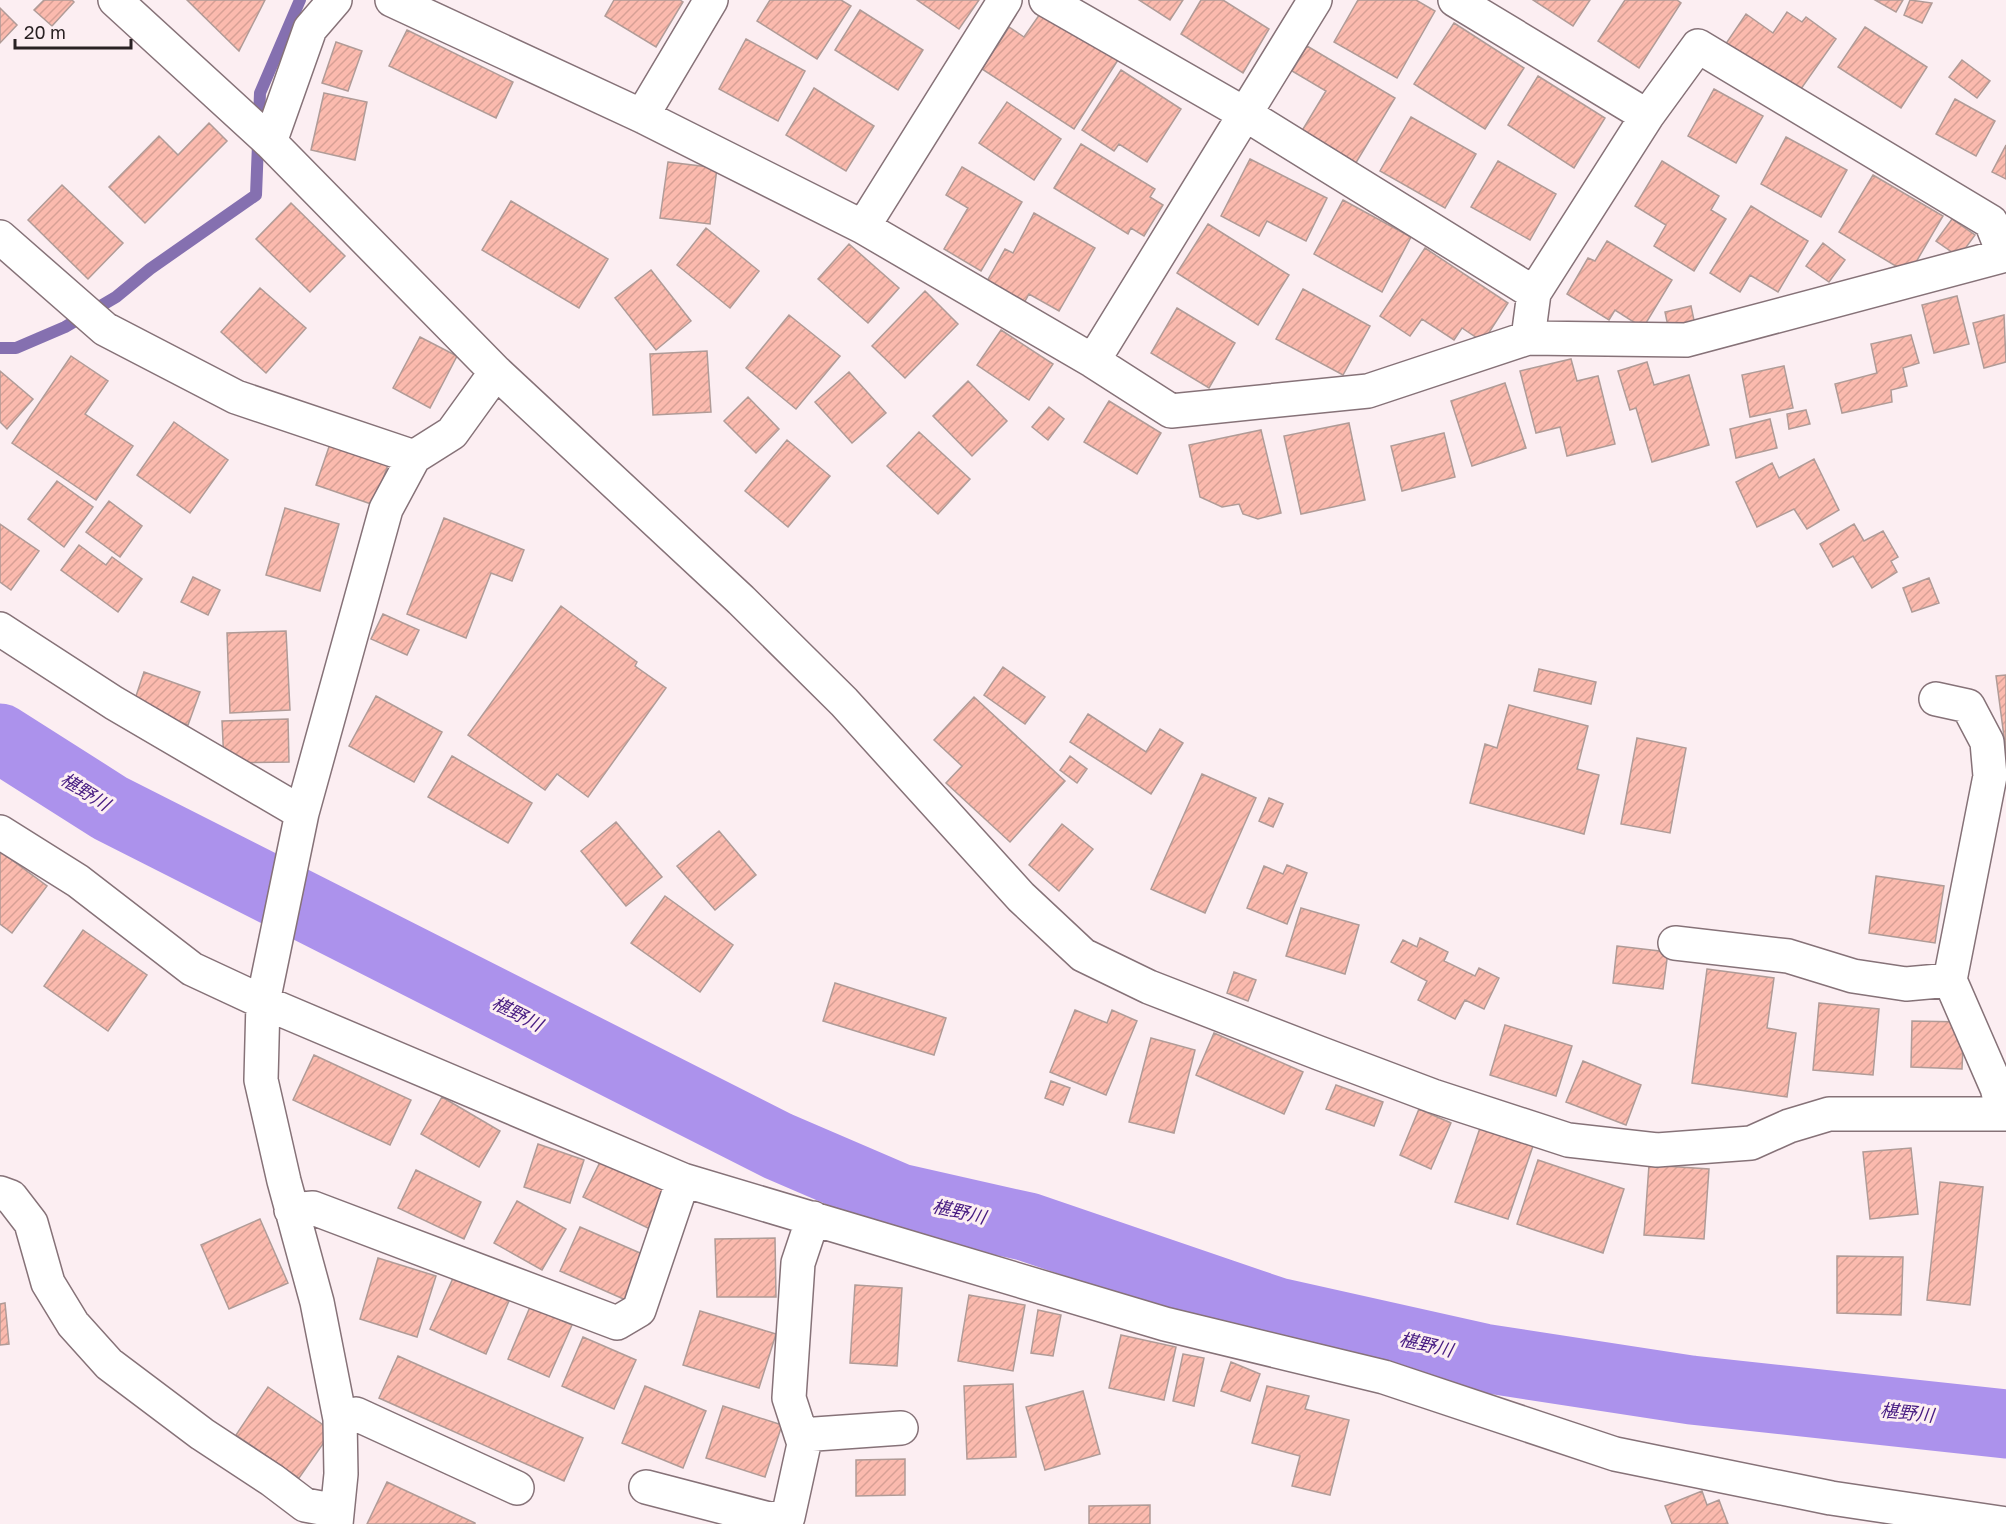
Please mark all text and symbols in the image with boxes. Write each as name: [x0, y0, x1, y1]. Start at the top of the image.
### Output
scale bar: [15, 12, 130, 50]
text: 20 m: [24, 21, 66, 43]
water label: 椹野川: [57, 768, 116, 816]
water label: 椹野川: [488, 991, 548, 1036]
water label: 椹野川: [930, 1194, 990, 1228]
water label: 椹野川: [1397, 1327, 1457, 1361]
water label: 椹野川: [1879, 1398, 1937, 1426]

